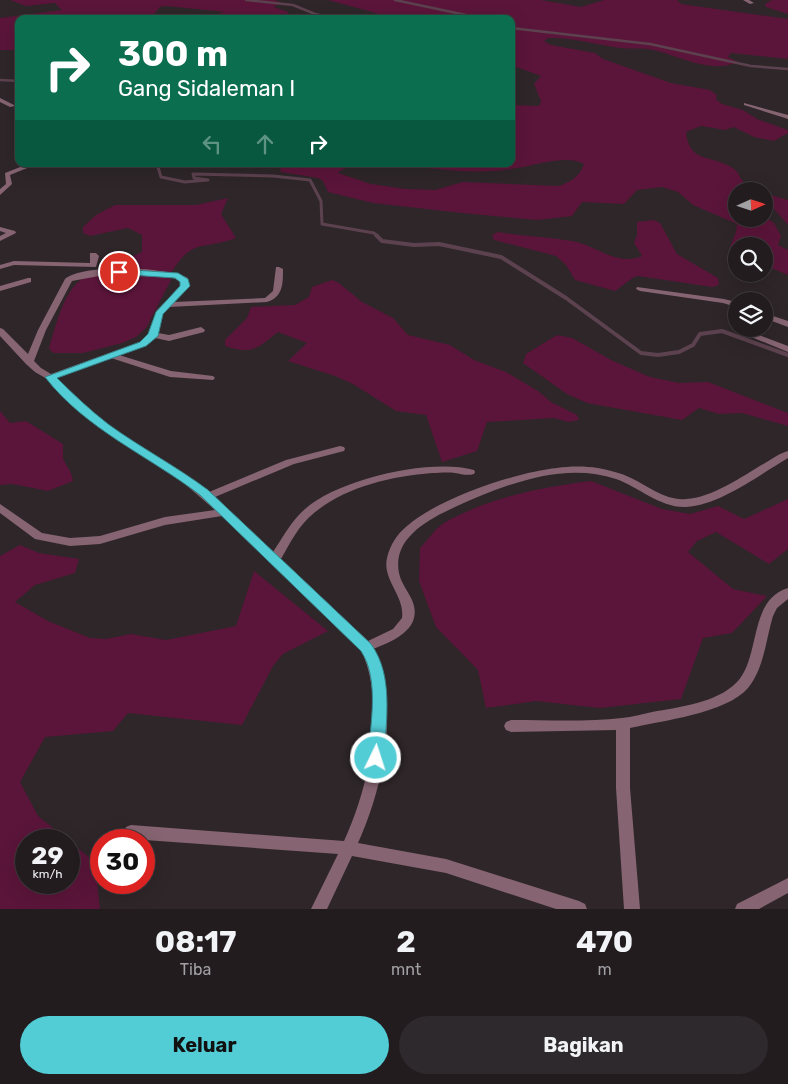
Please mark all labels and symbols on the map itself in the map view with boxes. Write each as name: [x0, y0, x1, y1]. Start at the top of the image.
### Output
north arrow: [728, 182, 772, 228]
pin: [98, 251, 140, 293]
position arrow: [349, 731, 401, 783]
speed limit sign: 30: [90, 829, 155, 894]

